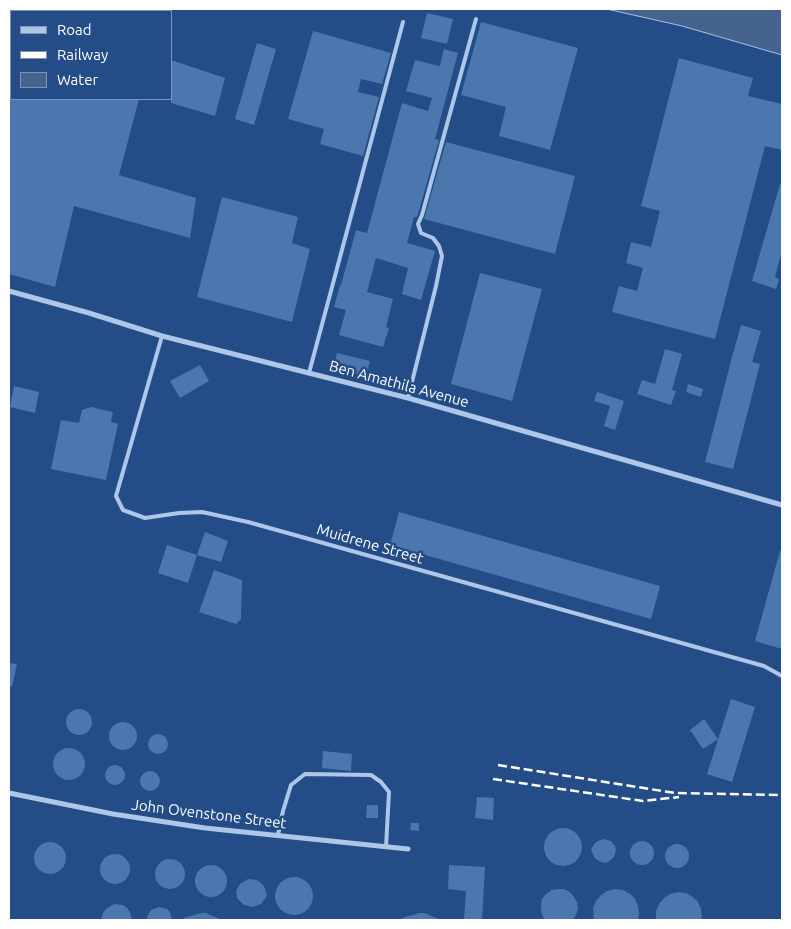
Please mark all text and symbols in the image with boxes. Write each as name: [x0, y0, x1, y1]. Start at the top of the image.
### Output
legend: [10, 10, 172, 100]
text: Road: [57, 21, 92, 38]
text: Railway: [57, 46, 108, 63]
text: Water: [57, 71, 98, 88]
street label: Ben Amathila Avenue: [327, 357, 471, 411]
street label: Muidrene Street: [315, 520, 425, 568]
street label: John Ovenstone Street: [131, 796, 287, 832]

